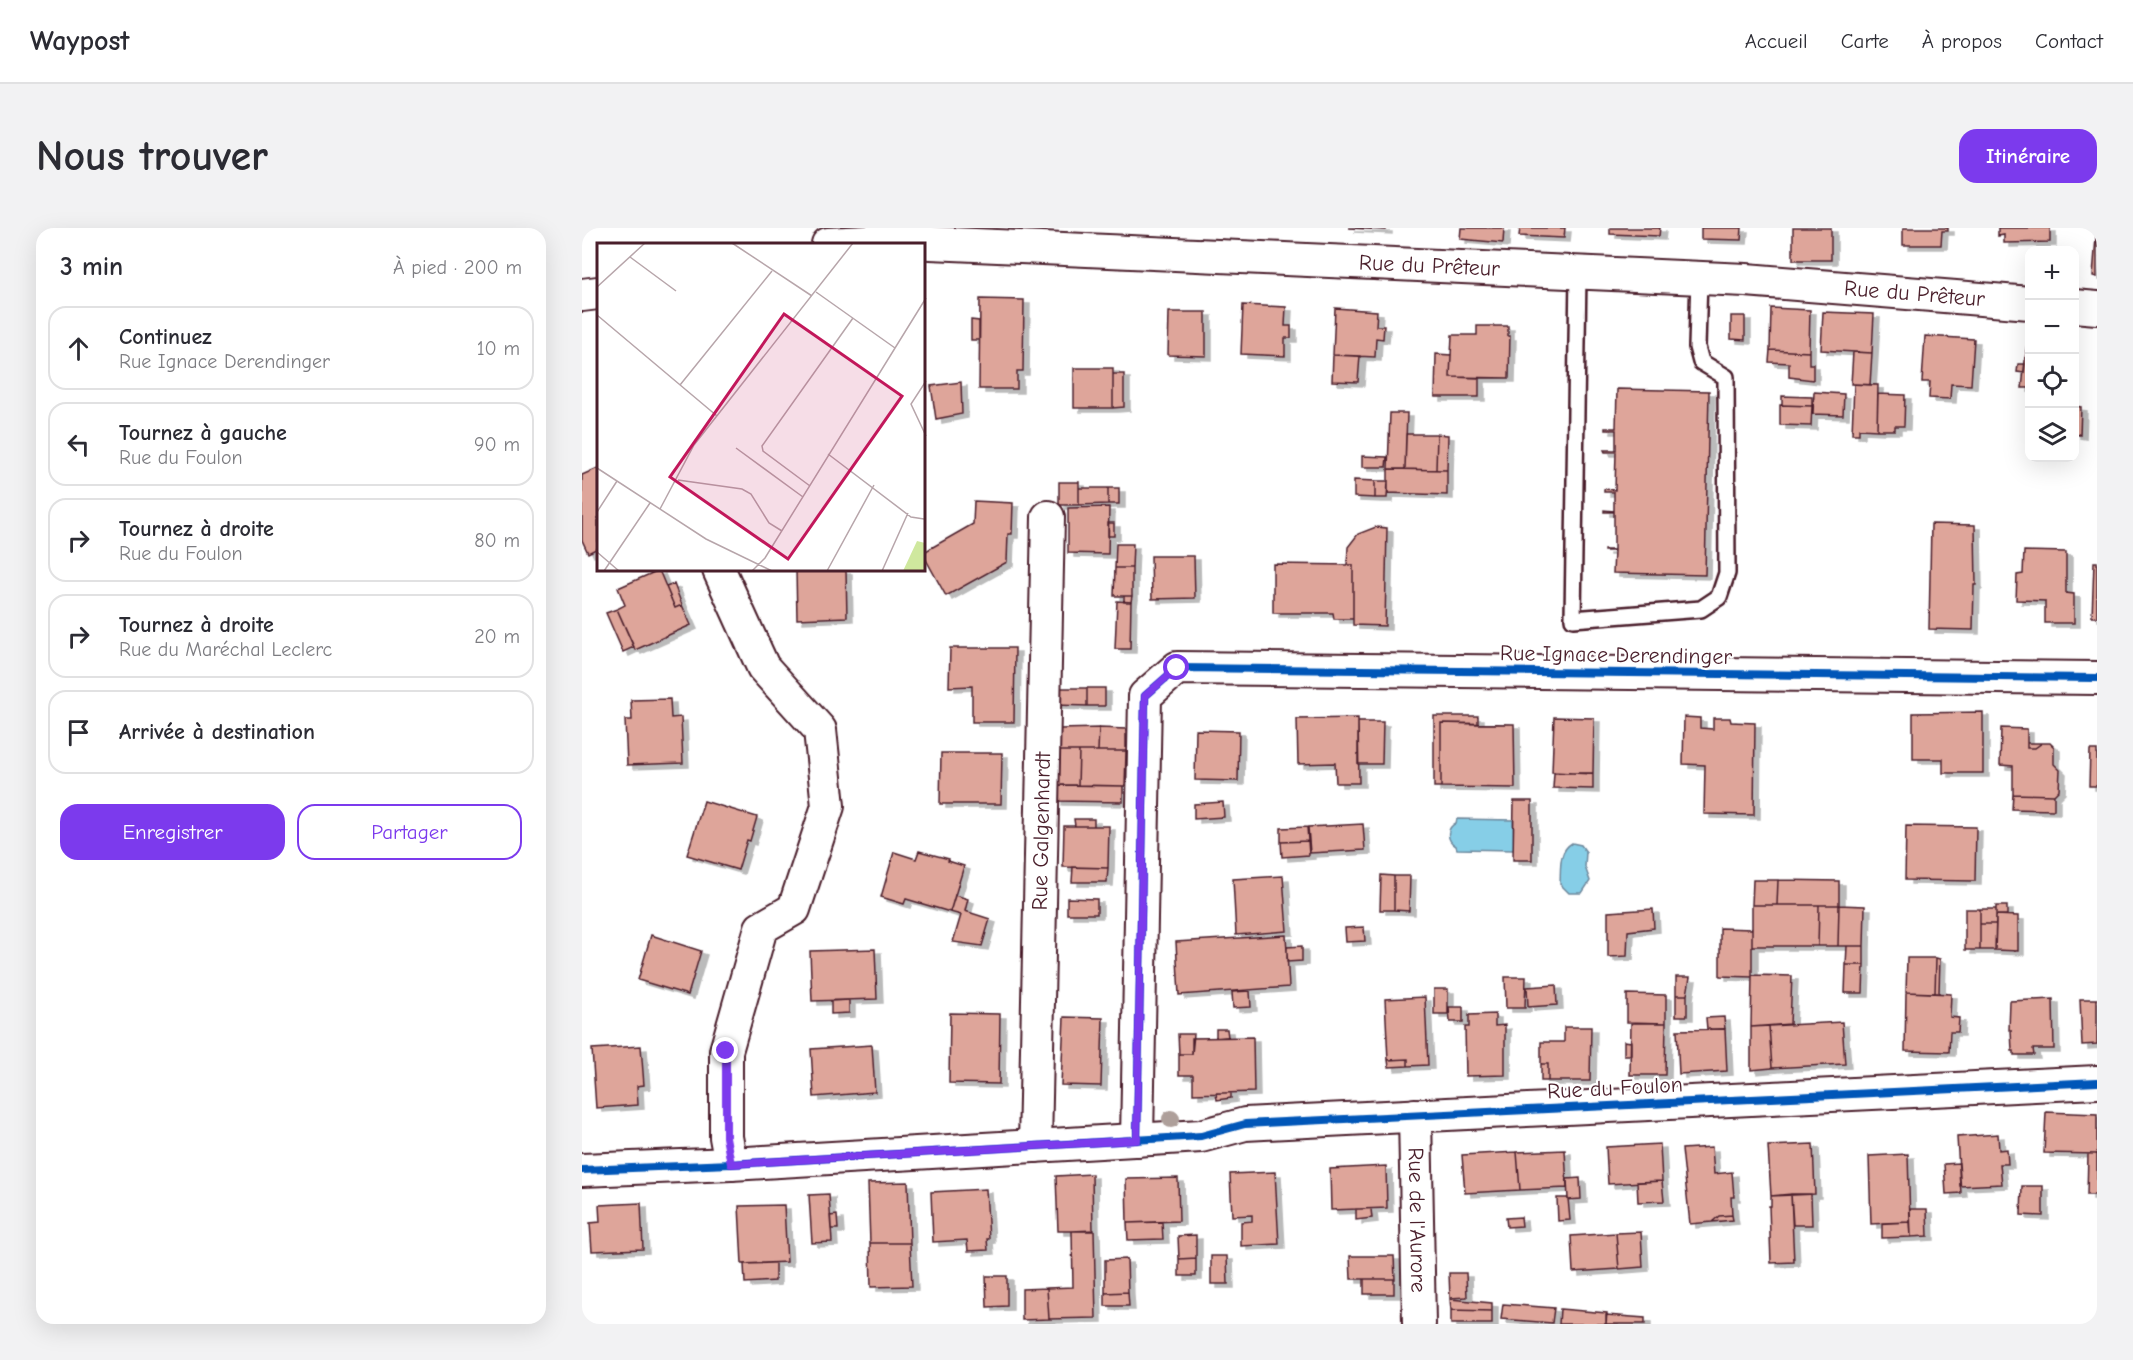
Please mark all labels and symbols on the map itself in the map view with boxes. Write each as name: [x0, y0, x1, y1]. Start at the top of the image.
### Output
inset map: [597, 243, 926, 572]
street label: Rue du Prêteur: [1358, 249, 1501, 282]
street label: Rue du Prêteur: [1843, 275, 1986, 312]
street label: Rue Ignace Derendinger: [1500, 640, 1733, 670]
route start: [1163, 654, 1189, 680]
street label: Rue Galgenhardt: [1027, 751, 1056, 911]
route end: [712, 1037, 738, 1063]
street label: Rue du Foulon: [1546, 1071, 1684, 1105]
street label: Rue de l'Aurore: [1403, 1147, 1431, 1293]

